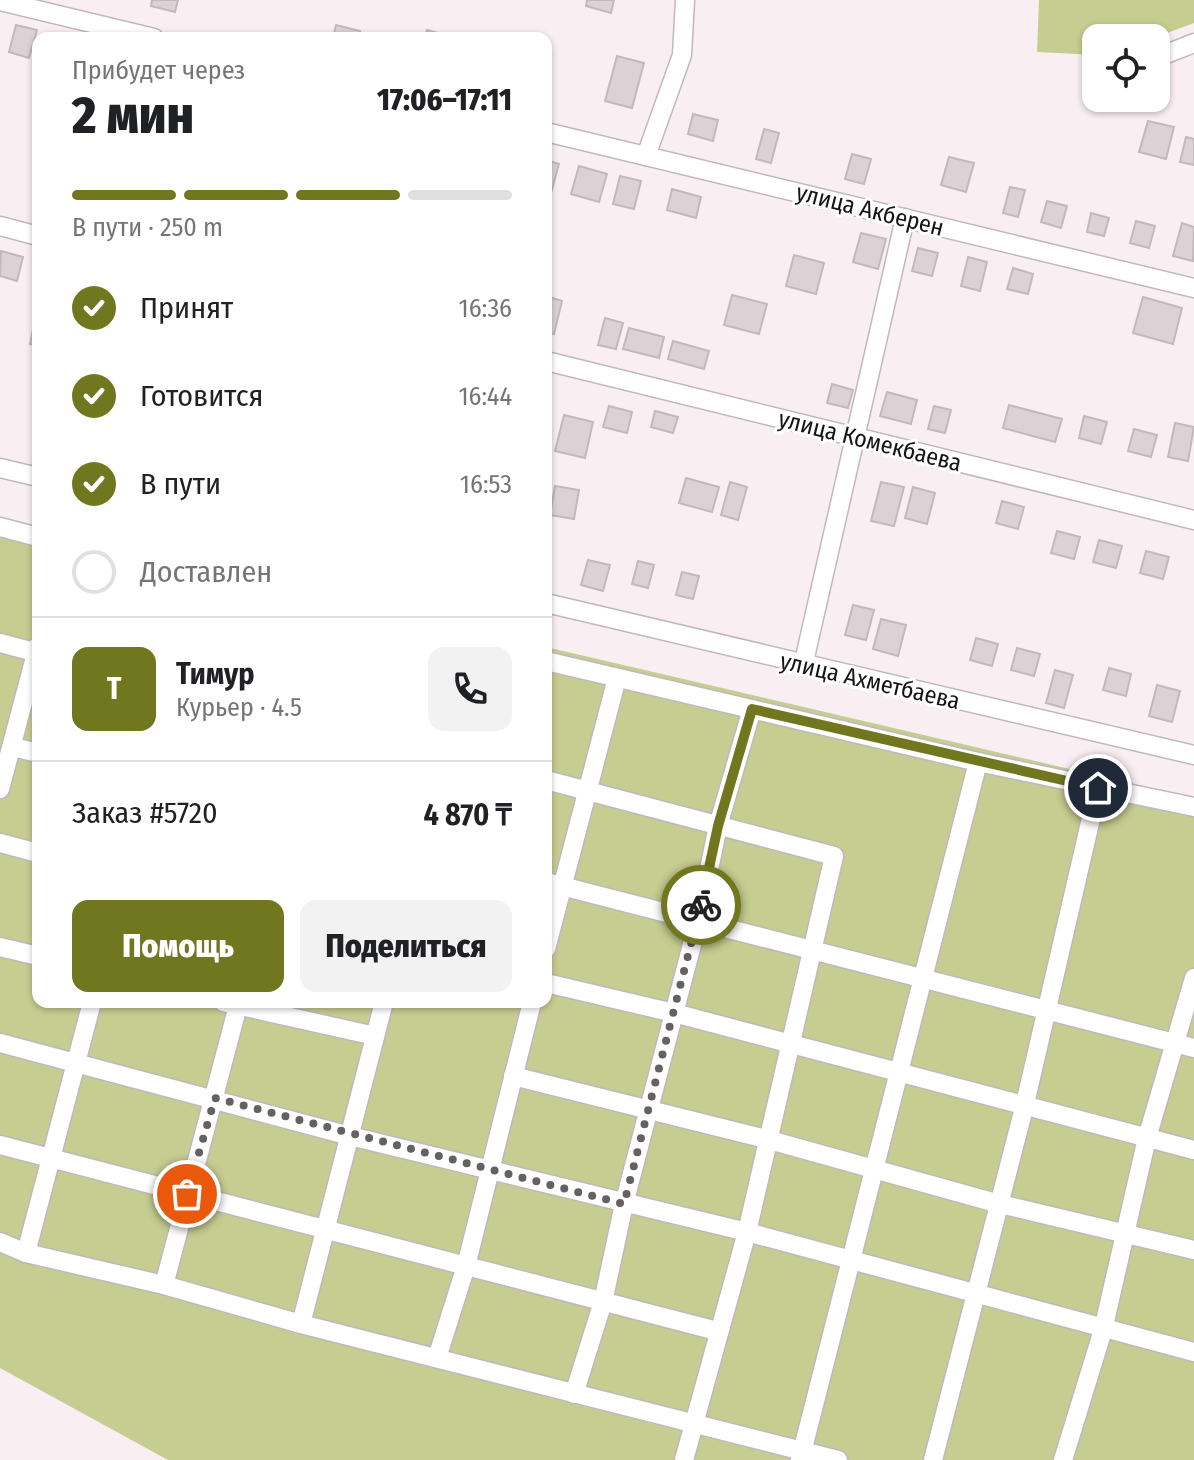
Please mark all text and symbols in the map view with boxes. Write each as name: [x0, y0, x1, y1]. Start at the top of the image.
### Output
map controls: [1082, 24, 1170, 112]
button: locate: [1082, 24, 1170, 112]
text: Прибудет через: [72, 55, 245, 86]
text: 17:06–17:11: [377, 82, 512, 118]
text: 2 мин: [72, 84, 194, 147]
street label: улица Акберен: [793, 178, 947, 242]
text: В пути · 250 m: [72, 212, 223, 243]
icon: check: [72, 286, 116, 330]
text: Принят: [140, 290, 233, 326]
text: 16:36: [459, 293, 512, 324]
icon: check: [72, 374, 116, 418]
text: Готовится: [140, 378, 263, 414]
text: 16:44: [458, 381, 512, 412]
street label: улица Комекбаева: [775, 405, 965, 477]
icon: check: [72, 462, 116, 506]
text: В пути: [140, 466, 221, 502]
text: 16:53: [460, 469, 512, 500]
text: Доставлен: [140, 554, 272, 590]
button: phone: [428, 647, 512, 731]
street label: улица Ахметбаева: [777, 647, 963, 715]
text: Тимур: [176, 656, 255, 692]
text: Т: [107, 671, 121, 707]
text: Курьер · 4.5: [176, 692, 302, 723]
pin: [1064, 754, 1132, 822]
icon: home: [1076, 766, 1120, 810]
text: Заказ #5720: [72, 795, 218, 831]
text: 4 870 ₸: [423, 797, 512, 833]
courier: [661, 865, 741, 945]
icon: bike: [679, 883, 723, 927]
button: Помощь: [72, 900, 284, 992]
button: Поделиться: [300, 900, 512, 992]
pin: [153, 1160, 221, 1228]
icon: bag: [165, 1172, 209, 1216]

